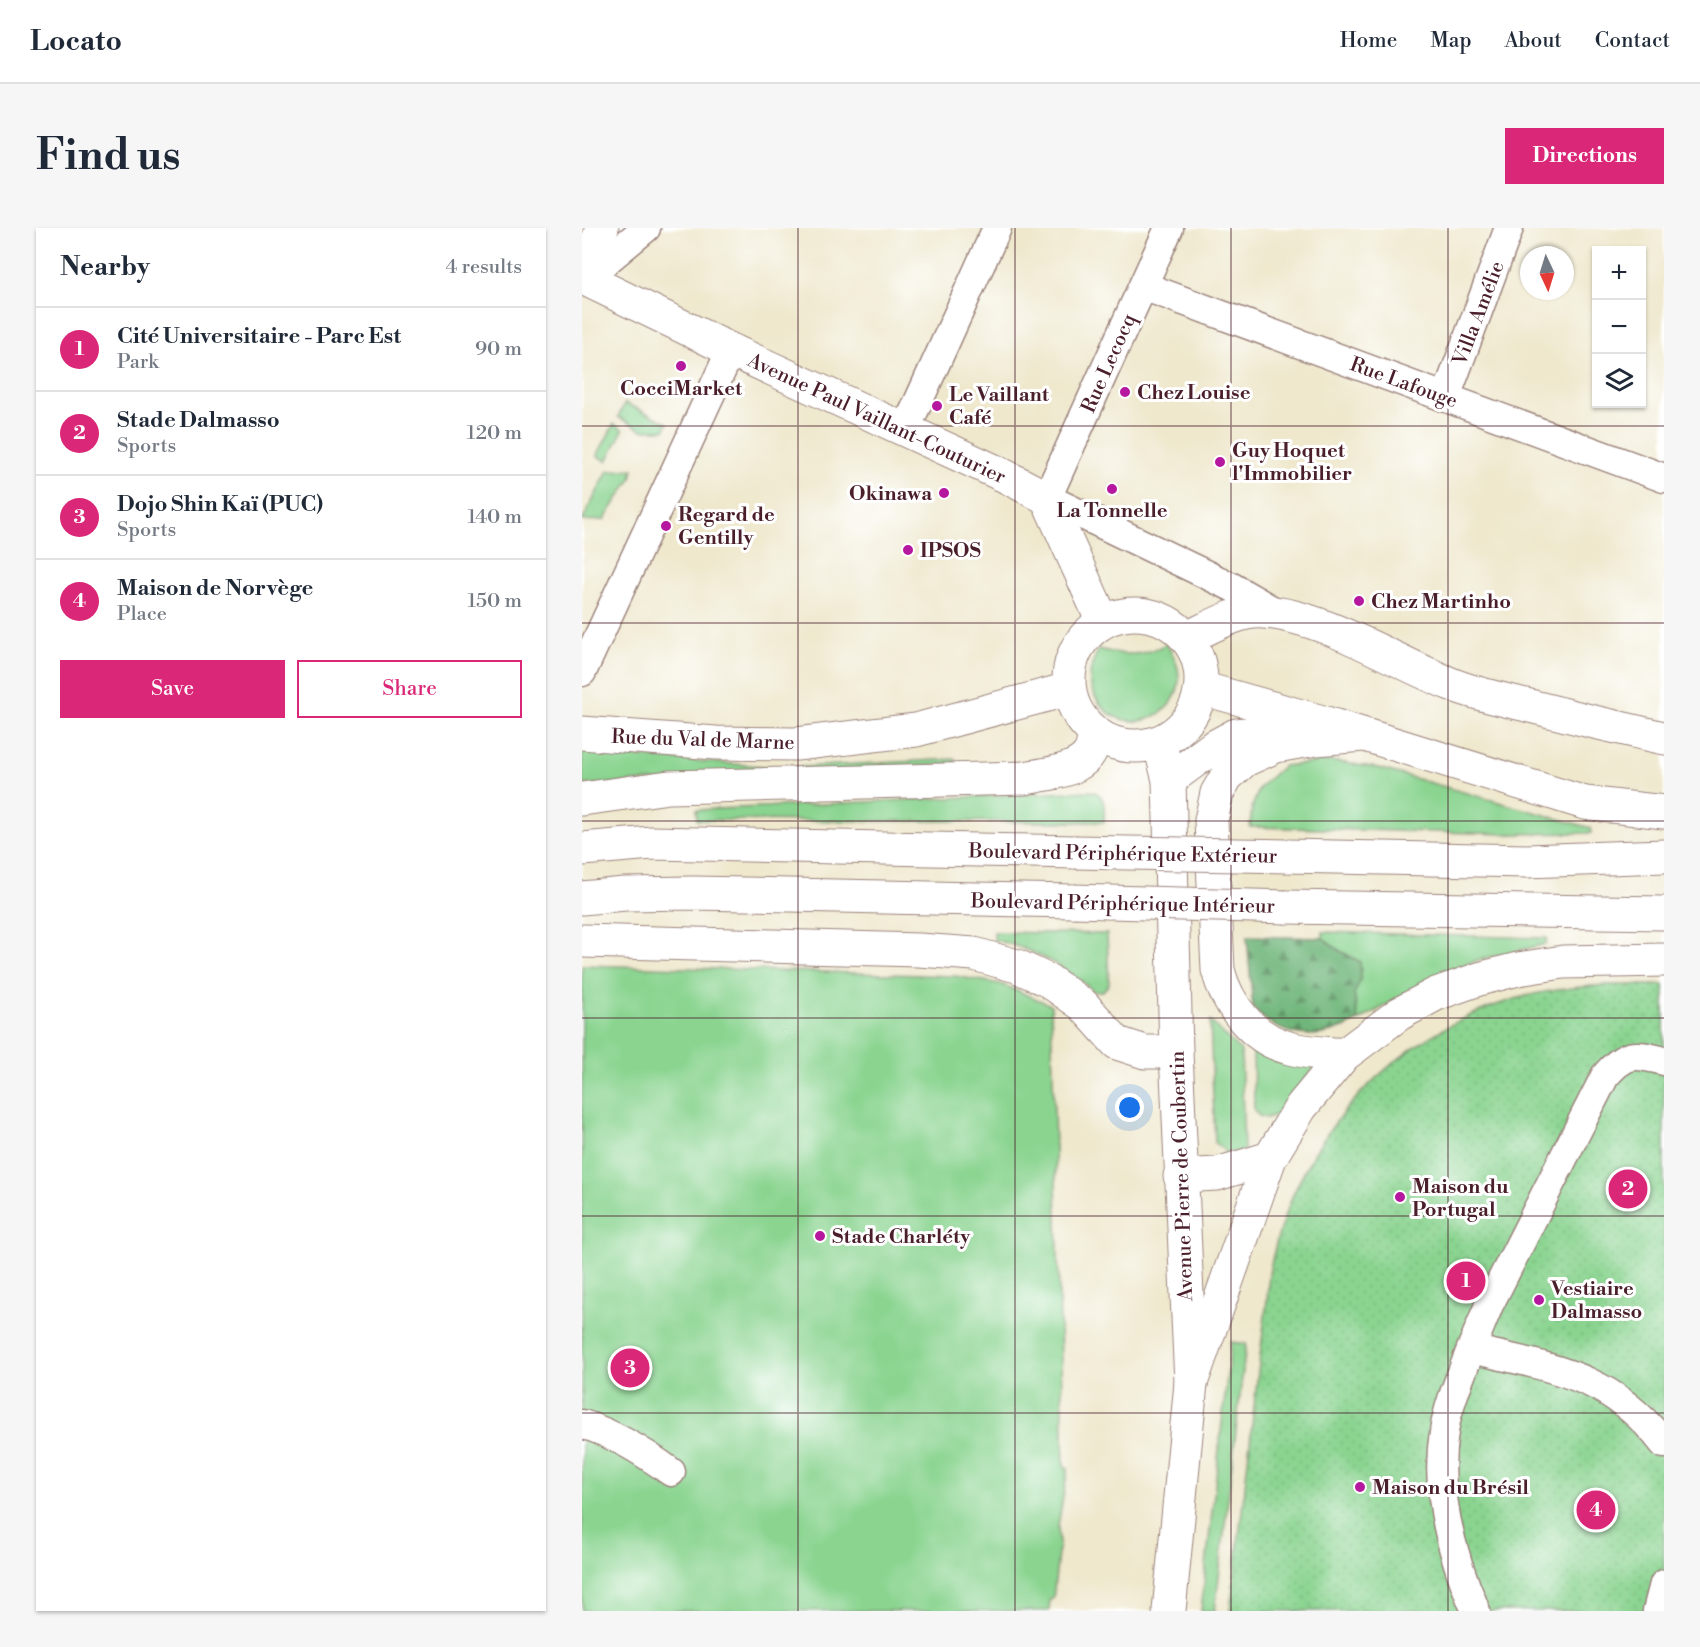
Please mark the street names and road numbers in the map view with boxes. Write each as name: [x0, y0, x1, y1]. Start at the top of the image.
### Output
street label: Villa Amélie: [1448, 258, 1511, 370]
street label: Rue Lecocq: [1076, 310, 1142, 417]
street label: Avenue Paul Vaillant-Couturier: [742, 348, 1010, 490]
street label: Rue Lafouge: [1346, 352, 1461, 414]
street label: Rue du Val de Marne: [611, 725, 795, 756]
street label: Boulevard Périphérique Extérieur: [967, 839, 1278, 870]
street label: Boulevard Périphérique Intérieur: [970, 889, 1276, 920]
street label: Avenue Pierre de Coubertin: [1166, 1050, 1199, 1303]

